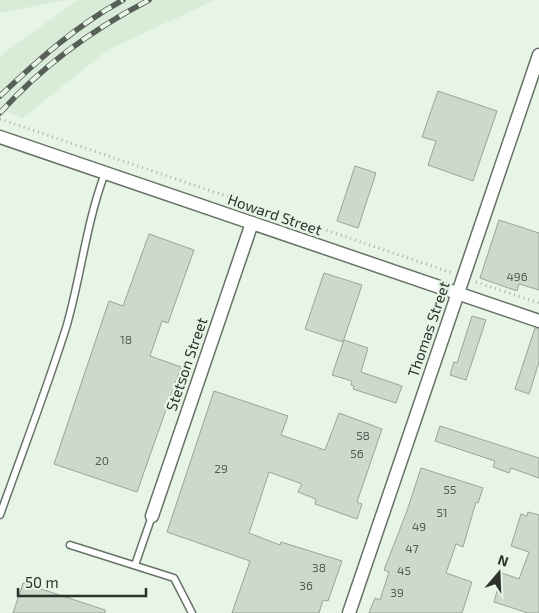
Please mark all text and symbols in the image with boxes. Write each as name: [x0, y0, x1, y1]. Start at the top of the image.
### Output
street label: Howard Street: [225, 189, 325, 239]
house number: 496: [506, 269, 528, 283]
street label: Thomas Street: [403, 279, 453, 379]
street label: Stetson Street: [162, 315, 211, 413]
house number: 18: [120, 332, 132, 346]
house number: 58: [356, 428, 370, 442]
house number: 56: [350, 446, 364, 460]
house number: 20: [95, 453, 109, 467]
house number: 29: [214, 461, 228, 475]
house number: 55: [444, 482, 456, 496]
house number: 51: [436, 505, 448, 519]
house number: 49: [412, 519, 426, 533]
house number: 47: [405, 541, 419, 555]
north arrow: [474, 548, 524, 598]
text: N: [496, 551, 511, 570]
house number: 38: [312, 560, 326, 574]
house number: 45: [397, 563, 411, 577]
scale bar: [18, 566, 145, 598]
text: 50 m: [25, 573, 59, 591]
house number: 36: [299, 578, 313, 592]
house number: 39: [390, 585, 404, 599]

